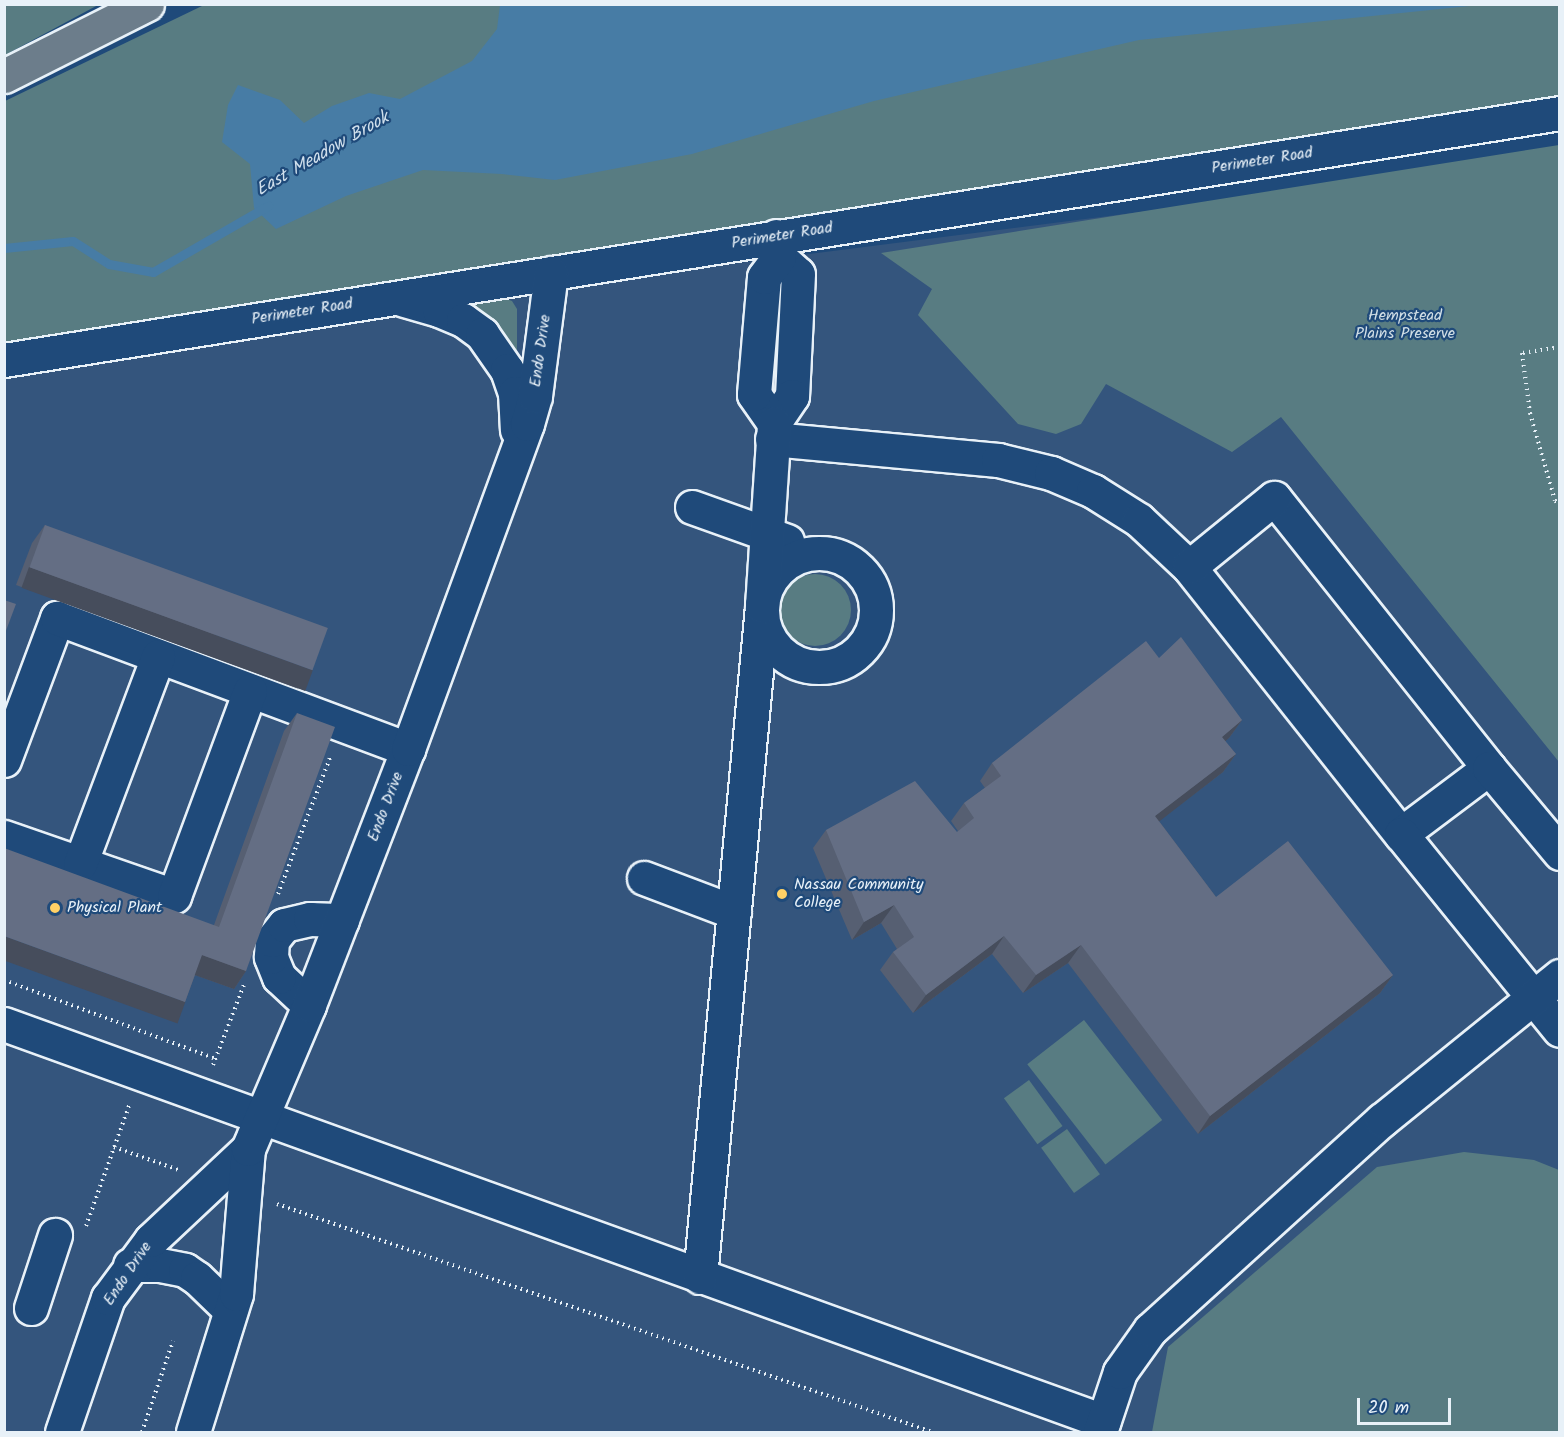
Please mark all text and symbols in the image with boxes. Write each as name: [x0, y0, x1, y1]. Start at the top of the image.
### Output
water label: East Meadow Brook: [253, 108, 393, 202]
street label: Perimeter Road: [1210, 144, 1314, 178]
street label: Perimeter Road: [730, 219, 834, 253]
street label: Perimeter Road: [250, 295, 354, 329]
park label: Hempstead Plains Preserve: [1355, 306, 1455, 344]
street label: Endo Drive: [526, 314, 556, 388]
street label: Endo Drive: [364, 770, 408, 844]
place label: Nassau Community College: [794, 875, 924, 913]
marker: Nassau Community College: [775, 887, 789, 901]
place label: Physical Plant: [67, 898, 162, 918]
marker: Physical Plant: [48, 901, 62, 915]
street label: Endo Drive: [100, 1238, 156, 1310]
scale bar: [1360, 1386, 1454, 1424]
text: 20 m: [1368, 1394, 1409, 1423]

